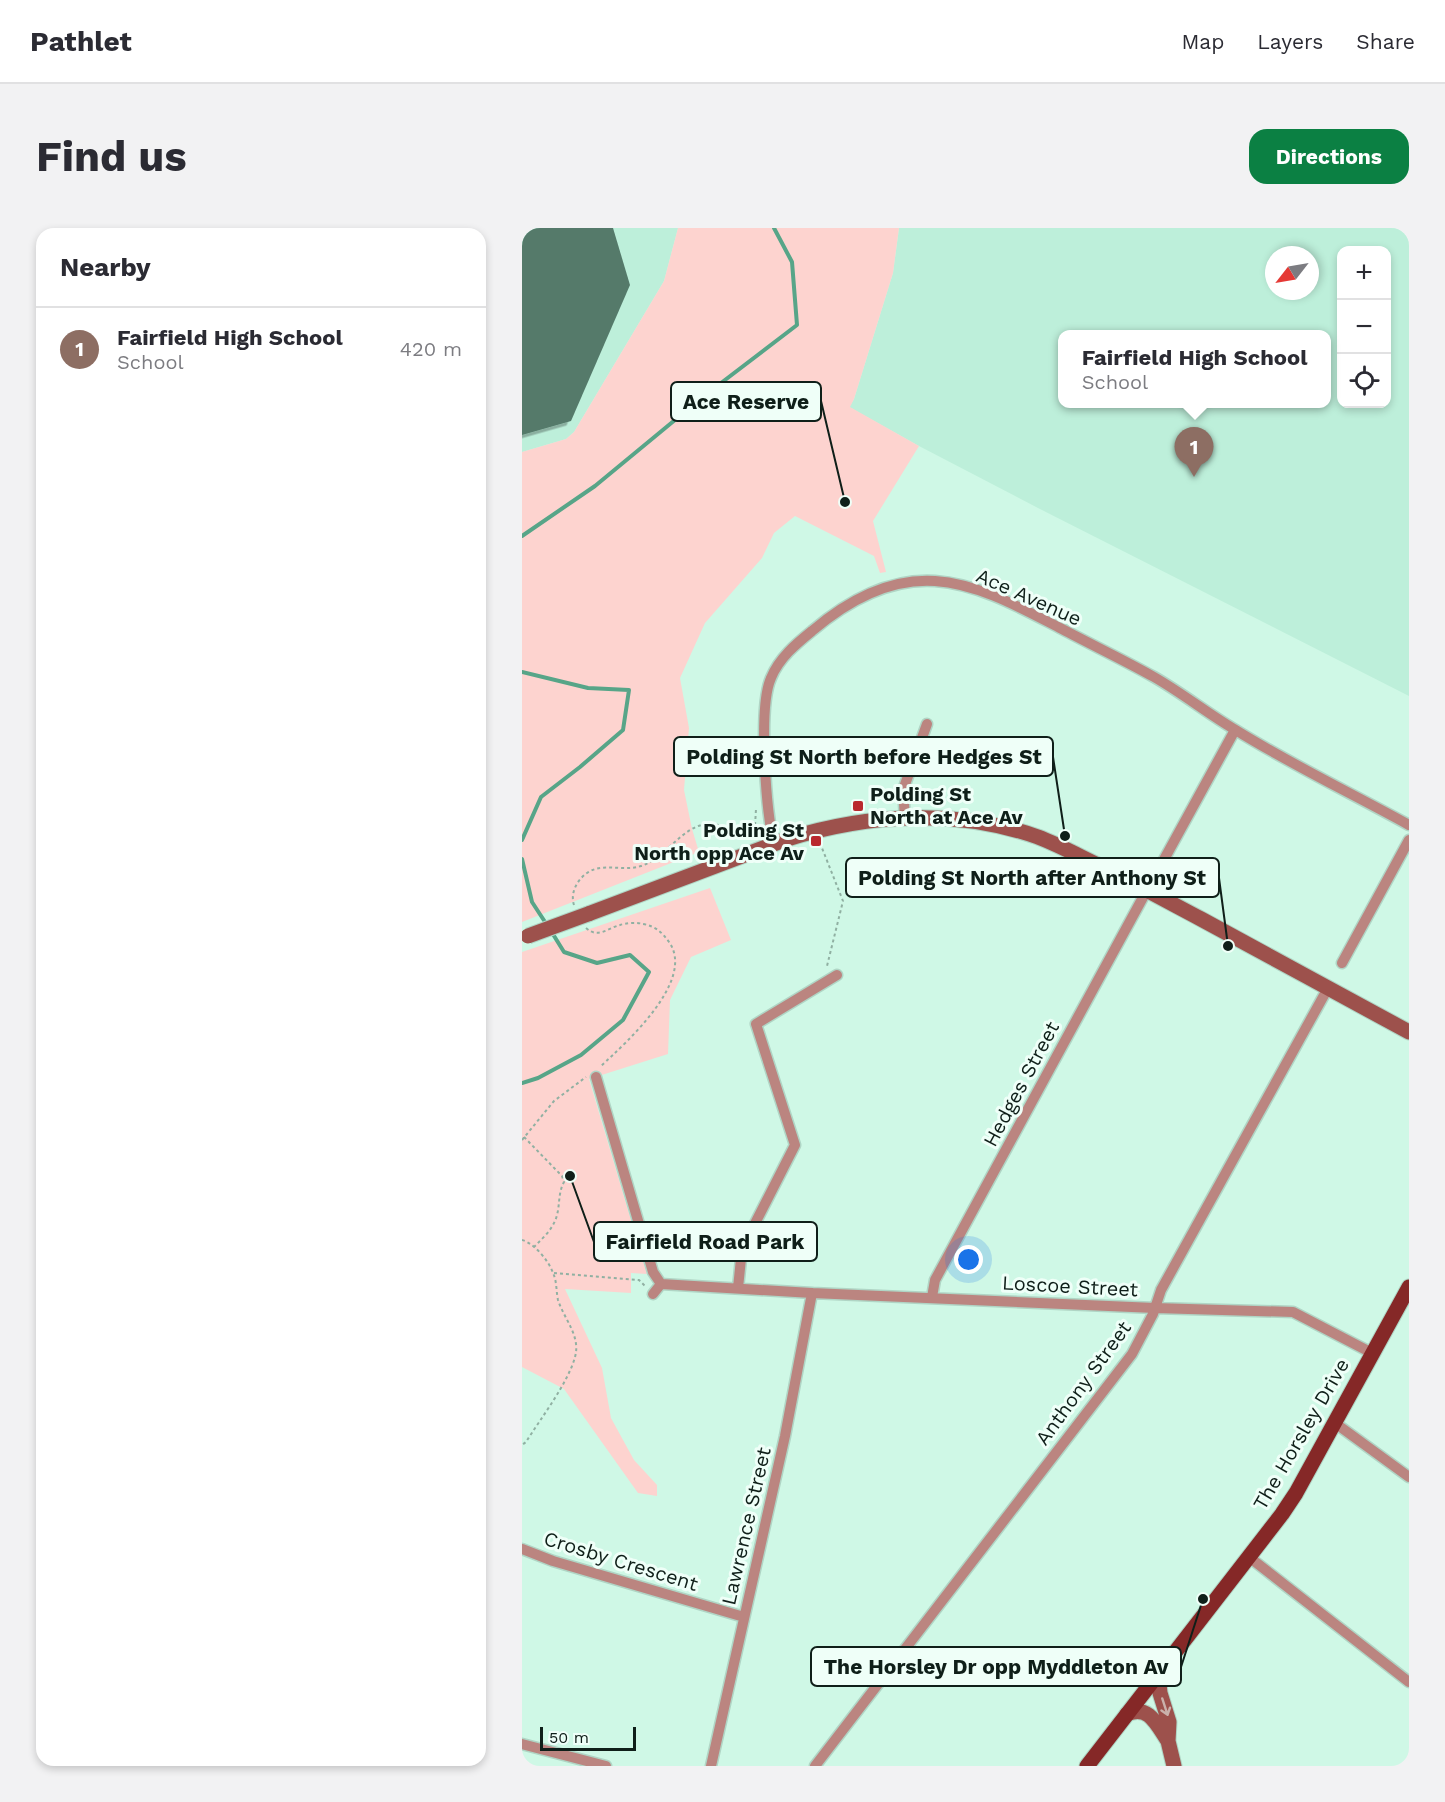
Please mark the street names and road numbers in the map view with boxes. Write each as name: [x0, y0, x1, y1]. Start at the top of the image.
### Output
street label: Ace Avenue: [973, 563, 1085, 631]
street label: Hedges Street: [978, 1017, 1064, 1151]
street label: Loscoe Street: [1001, 1270, 1139, 1302]
street label: Anthony Street: [1030, 1316, 1136, 1450]
street label: The Horsley Drive: [1248, 1354, 1354, 1514]
street label: Lawrence Street: [716, 1444, 776, 1607]
street label: Crosby Crescent: [541, 1526, 702, 1596]

